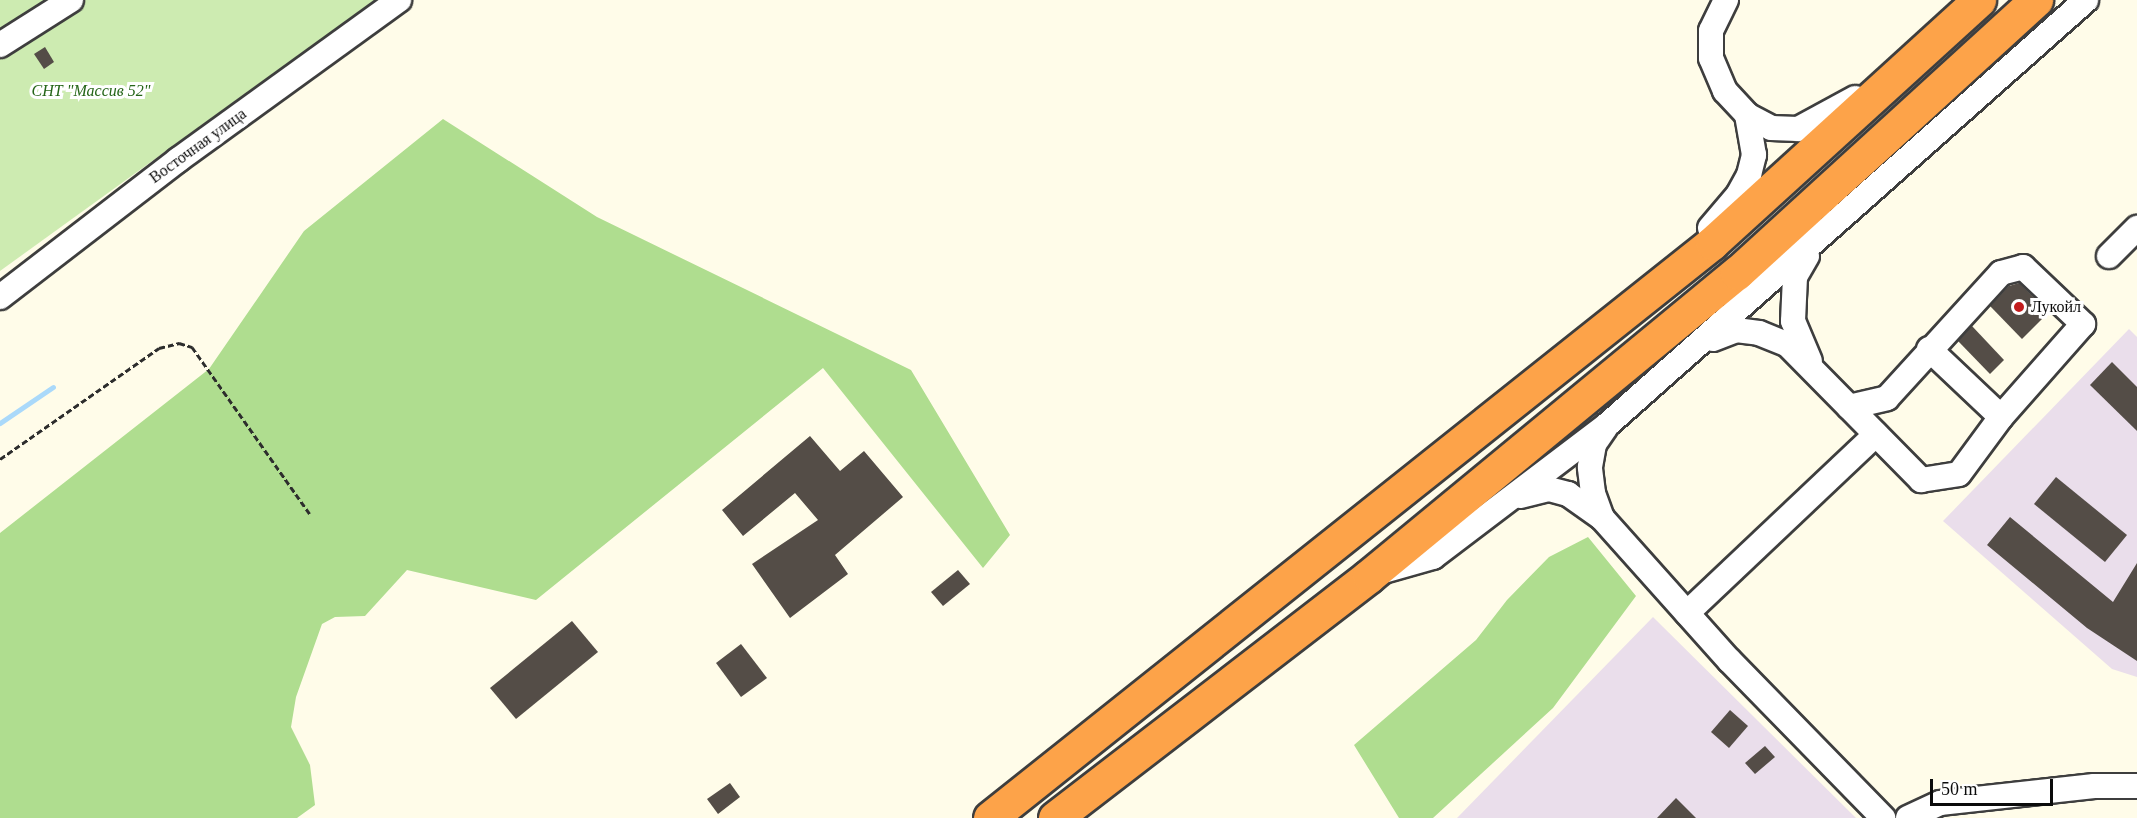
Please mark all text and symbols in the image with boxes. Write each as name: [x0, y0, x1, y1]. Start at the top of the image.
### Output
park label: СНТ "Массив 52": [32, 81, 150, 101]
street label: Восточная улица: [146, 104, 250, 188]
place label: Лукойл: [2031, 297, 2081, 317]
marker: Лукойл: [2012, 300, 2026, 314]
scale bar: [1933, 767, 2056, 805]
text: 50 m: [1941, 779, 1978, 799]

